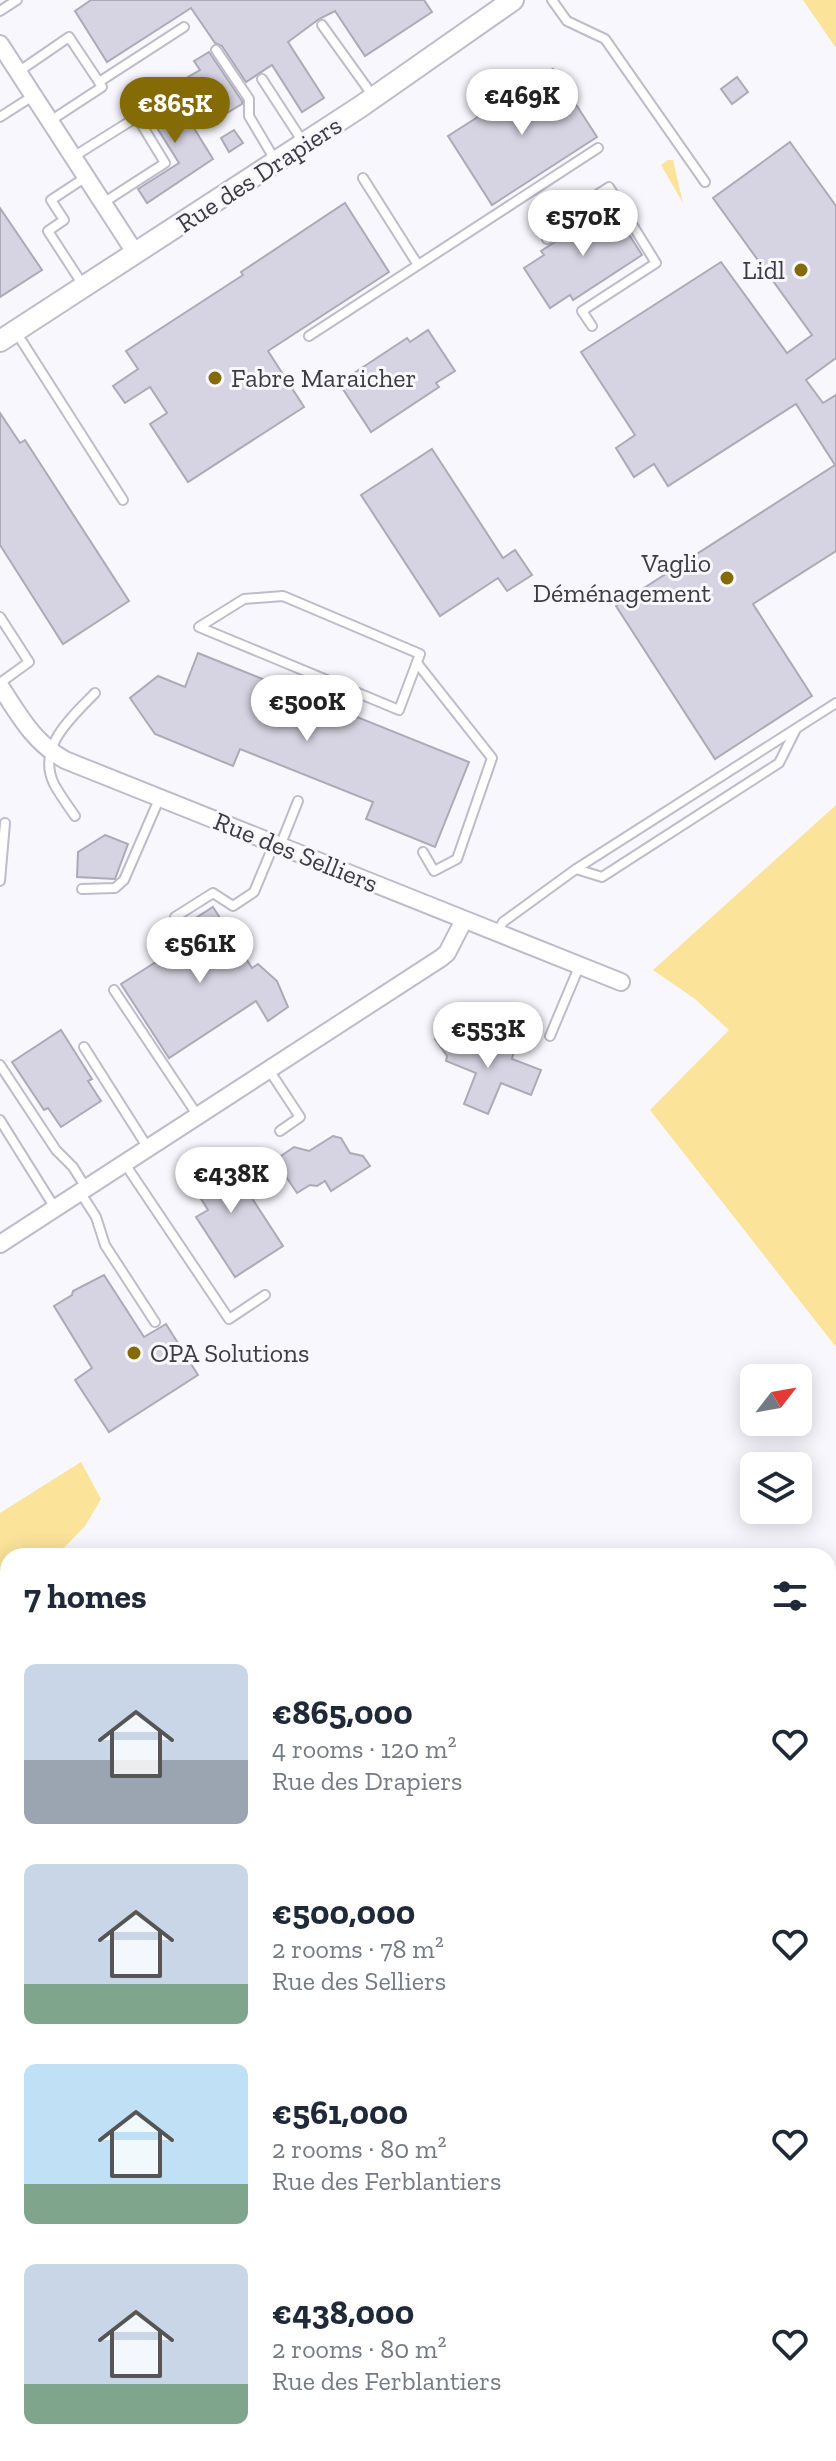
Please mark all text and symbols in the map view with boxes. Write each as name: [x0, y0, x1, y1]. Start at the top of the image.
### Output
pin: €469K: [466, 69, 578, 137]
pin: €865K: [119, 77, 231, 145]
text: €469K: [484, 79, 560, 111]
text: €865K: [138, 87, 212, 119]
street label: Rue des Drapiers: [170, 109, 348, 239]
pin: €570K: [527, 190, 639, 258]
text: €570K: [546, 200, 620, 232]
place label: Lidl: [742, 254, 785, 286]
marker: Lidl: [792, 261, 810, 279]
place label: Fabre Maraicher: [231, 362, 416, 394]
marker: Fabre Maraicher: [206, 369, 224, 387]
place label: Vaglio Déménagement: [533, 547, 711, 609]
marker: Vaglio Déménagement: [718, 569, 736, 587]
pin: €500K: [251, 675, 363, 743]
text: €500K: [269, 685, 345, 717]
street label: Rue des Selliers: [209, 805, 383, 899]
pin: €561K: [144, 917, 256, 985]
text: €561K: [165, 927, 235, 959]
pin: €553K: [432, 1002, 544, 1070]
text: €553K: [451, 1012, 525, 1044]
pin: €438K: [175, 1147, 287, 1215]
text: €438K: [193, 1157, 269, 1189]
place label: OPA Solutions: [150, 1337, 309, 1369]
marker: OPA Solutions: [125, 1344, 143, 1362]
north arrow: [740, 1364, 812, 1436]
map controls: [740, 1364, 812, 1524]
button: layers: [740, 1452, 812, 1524]
icon: filters: [768, 1574, 812, 1618]
text: 7 homes: [24, 1576, 147, 1617]
text: €865,000: [272, 1692, 413, 1733]
icon: home: [88, 1696, 184, 1792]
icon: heart: [768, 1722, 812, 1766]
text: 4 rooms · 120 m²: [272, 1733, 457, 1765]
text: Rue des Drapiers: [272, 1765, 462, 1797]
text: €500,000: [272, 1892, 415, 1933]
icon: home: [88, 1896, 184, 1992]
icon: heart: [768, 1922, 812, 1966]
text: 2 rooms · 78 m²: [272, 1933, 444, 1965]
text: Rue des Selliers: [272, 1965, 446, 1997]
text: €561,000: [272, 2092, 408, 2133]
icon: home: [88, 2096, 184, 2192]
icon: heart: [768, 2122, 812, 2166]
text: 2 rooms · 80 m²: [272, 2133, 447, 2165]
text: Rue des Ferblantiers: [272, 2165, 501, 2197]
text: €438,000: [272, 2292, 414, 2333]
icon: home: [88, 2296, 184, 2392]
icon: heart: [768, 2322, 812, 2366]
text: 2 rooms · 80 m²: [272, 2333, 447, 2365]
text: Rue des Ferblantiers: [272, 2365, 501, 2397]

